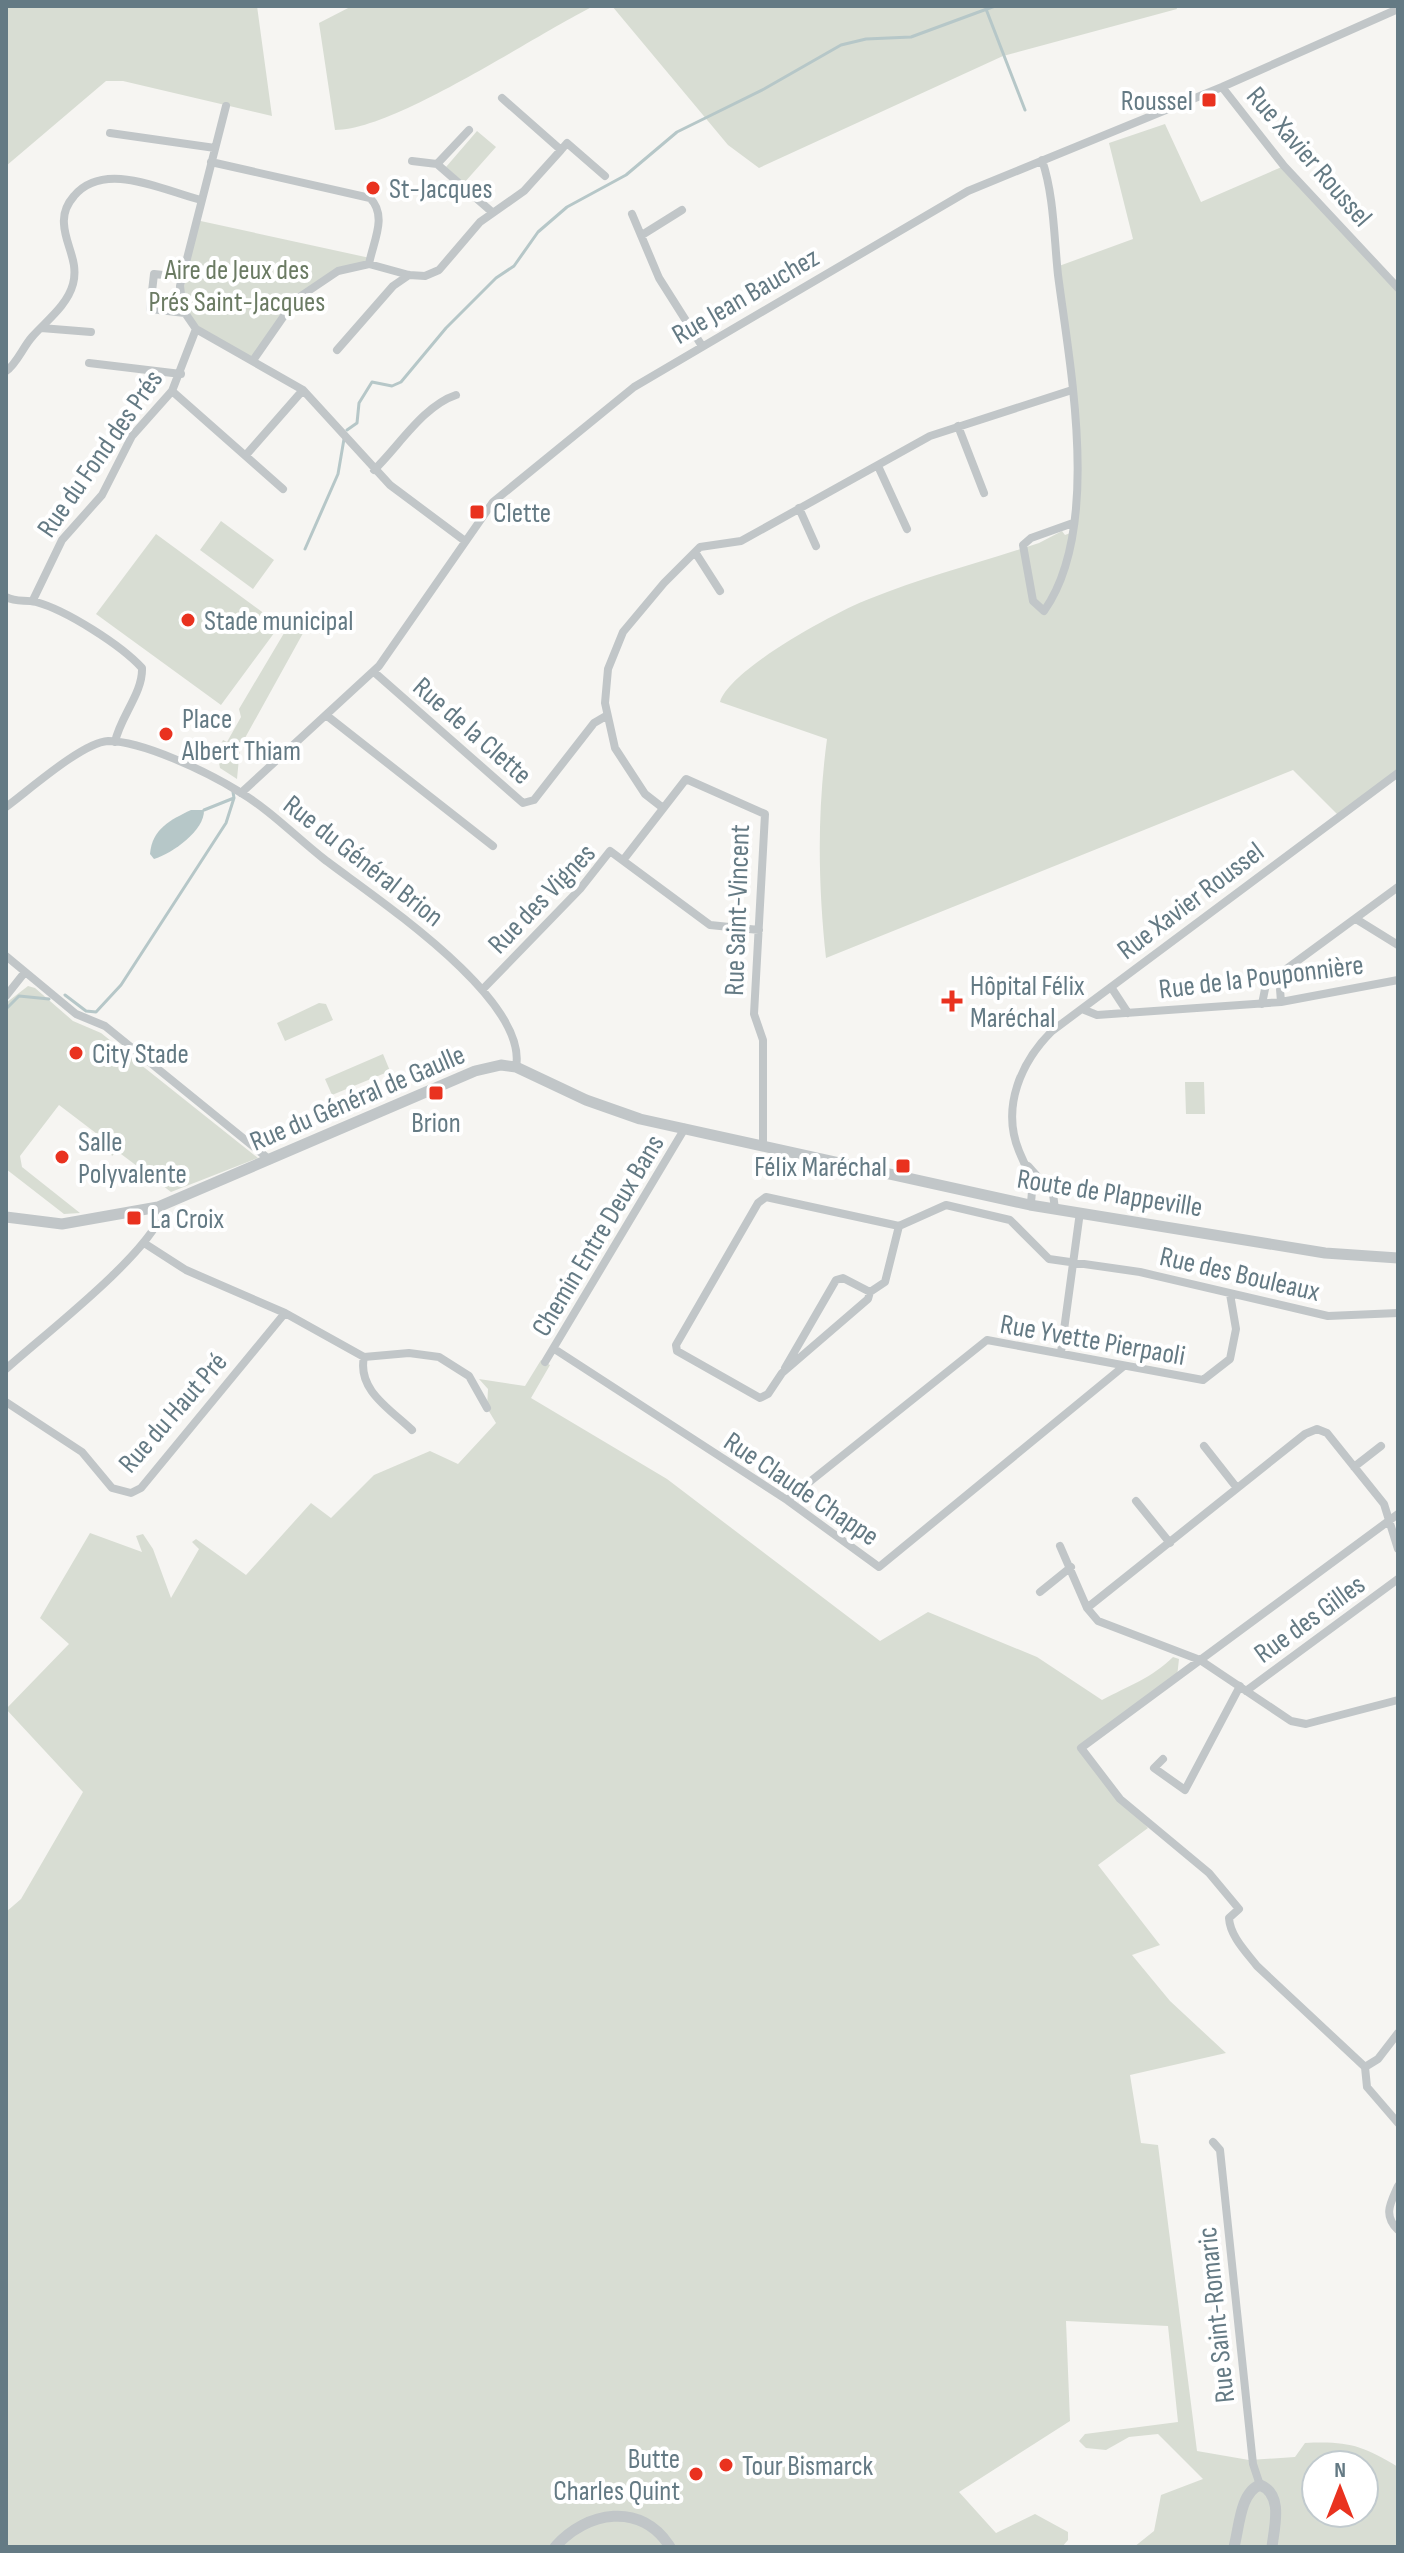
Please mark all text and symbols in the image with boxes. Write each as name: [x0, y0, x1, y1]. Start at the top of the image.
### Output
street label: Rue Xavier Roussel: [1239, 80, 1379, 234]
place label: Roussel: [1121, 85, 1193, 118]
marker: Roussel: [1200, 91, 1218, 109]
place label: St-Jacques: [389, 173, 493, 206]
marker: St-Jacques: [364, 179, 382, 197]
street label: Rue Jean Bauchez: [666, 241, 825, 352]
park label: Aire de Jeux des Prés Saint-Jacques: [149, 254, 325, 319]
street label: Rue du Fond des Prés: [30, 364, 170, 544]
place label: Clette: [493, 497, 551, 530]
marker: Clette: [468, 503, 486, 521]
place label: Stade municipal: [204, 605, 353, 638]
marker: Stade municipal: [179, 611, 197, 629]
street label: Rue de la Clette: [406, 671, 538, 792]
place label: Place Albert Thiam: [181, 703, 301, 768]
marker: Place Albert Thiam: [157, 725, 175, 743]
street label: Rue du Général Brion: [276, 788, 450, 934]
street label: Rue Saint-Vincent: [718, 824, 757, 996]
street label: Rue Xavier Roussel: [1111, 836, 1271, 967]
street label: Rue des Vignes: [482, 837, 603, 961]
street label: Rue de la Pouponnière: [1157, 949, 1365, 1006]
place label: Hôpital Félix Maréchal: [970, 970, 1085, 1035]
marker: Hôpital Félix Maréchal: [941, 990, 963, 1012]
place label: City Stade: [92, 1038, 189, 1071]
street label: Rue du Général de Gaulle: [245, 1038, 470, 1159]
marker: City Stade: [67, 1044, 85, 1062]
marker: Brion: [427, 1084, 445, 1102]
place label: Brion: [411, 1107, 461, 1140]
place label: Salle Polyvalente: [78, 1126, 187, 1191]
street label: Chemin Entre Deux Bans: [525, 1129, 671, 1342]
marker: Salle Polyvalente: [53, 1148, 71, 1166]
place label: Félix Maréchal: [754, 1151, 887, 1184]
marker: Félix Maréchal: [894, 1157, 912, 1175]
street label: Route de Plappeville: [1015, 1163, 1205, 1224]
place label: La Croix: [150, 1203, 224, 1236]
marker: La Croix: [125, 1209, 143, 1227]
street label: Rue des Bouleaux: [1157, 1240, 1323, 1309]
street label: Rue Yvette Pierpaoli: [998, 1308, 1188, 1373]
street label: Rue du Haut Pré: [112, 1346, 234, 1480]
street label: Rue Claude Chappe: [717, 1425, 885, 1553]
street label: Rue des Gilles: [1248, 1568, 1372, 1670]
street label: Rue Saint-Romaric: [1191, 2225, 1242, 2404]
place label: Butte Charles Quint: [553, 2443, 680, 2508]
north arrow: [1300, 2449, 1380, 2529]
place label: Tour Bismarck: [742, 2450, 874, 2483]
marker: Tour Bismarck: [717, 2456, 735, 2474]
text: N: [1334, 2457, 1346, 2484]
marker: Butte Charles Quint: [687, 2465, 705, 2483]

